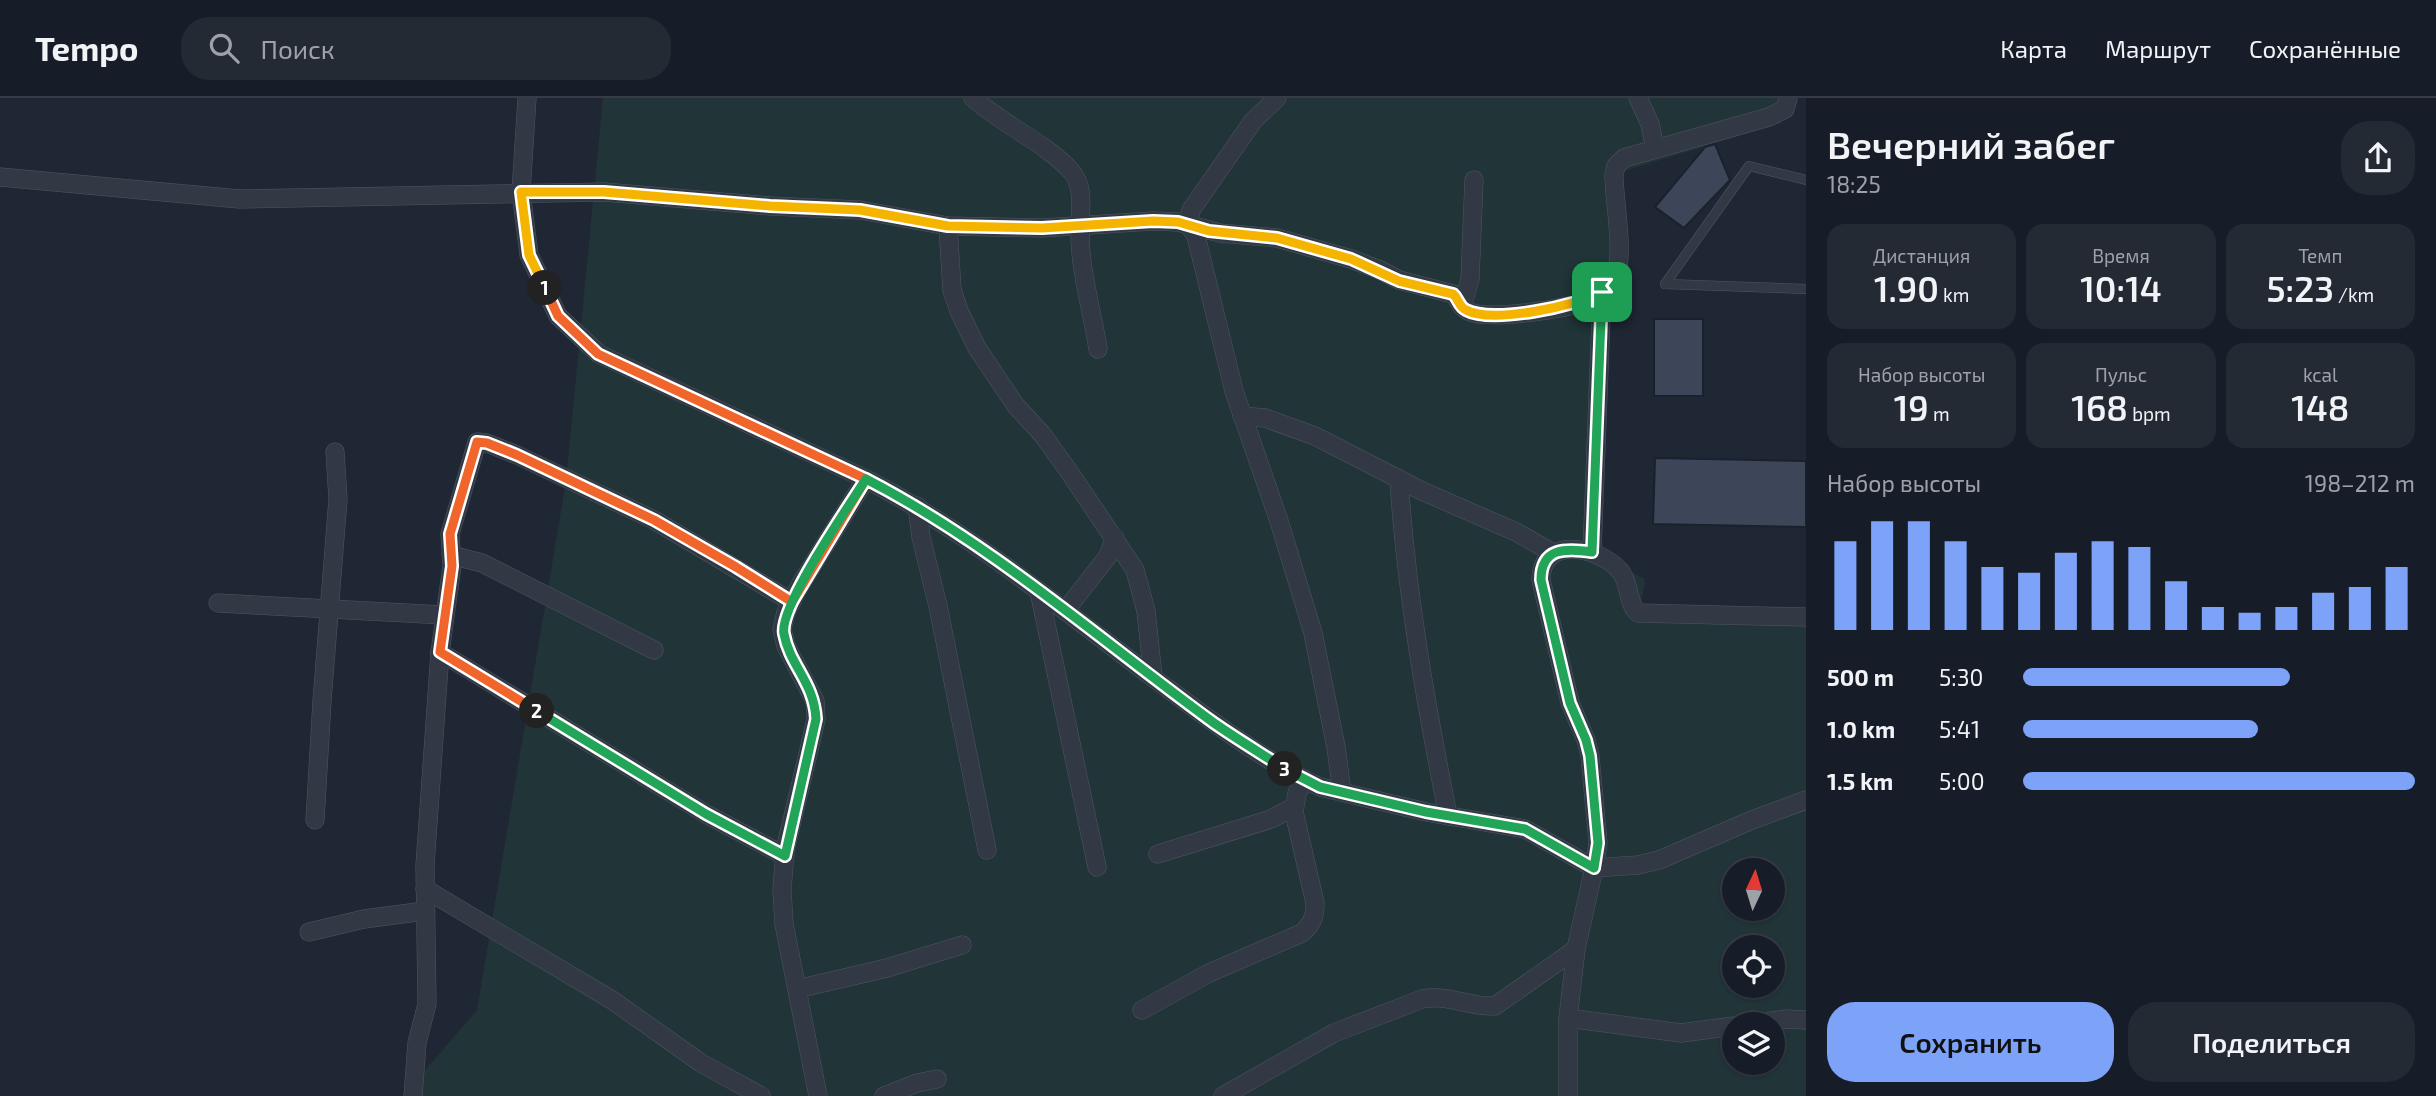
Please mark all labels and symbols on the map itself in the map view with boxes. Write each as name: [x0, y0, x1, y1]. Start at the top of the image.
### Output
pin: [1572, 262, 1632, 322]
pin: 1: [528, 270, 562, 306]
pin: 2: [520, 694, 554, 728]
pin: 3: [1268, 752, 1302, 786]
north arrow: [1722, 858, 1785, 920]

